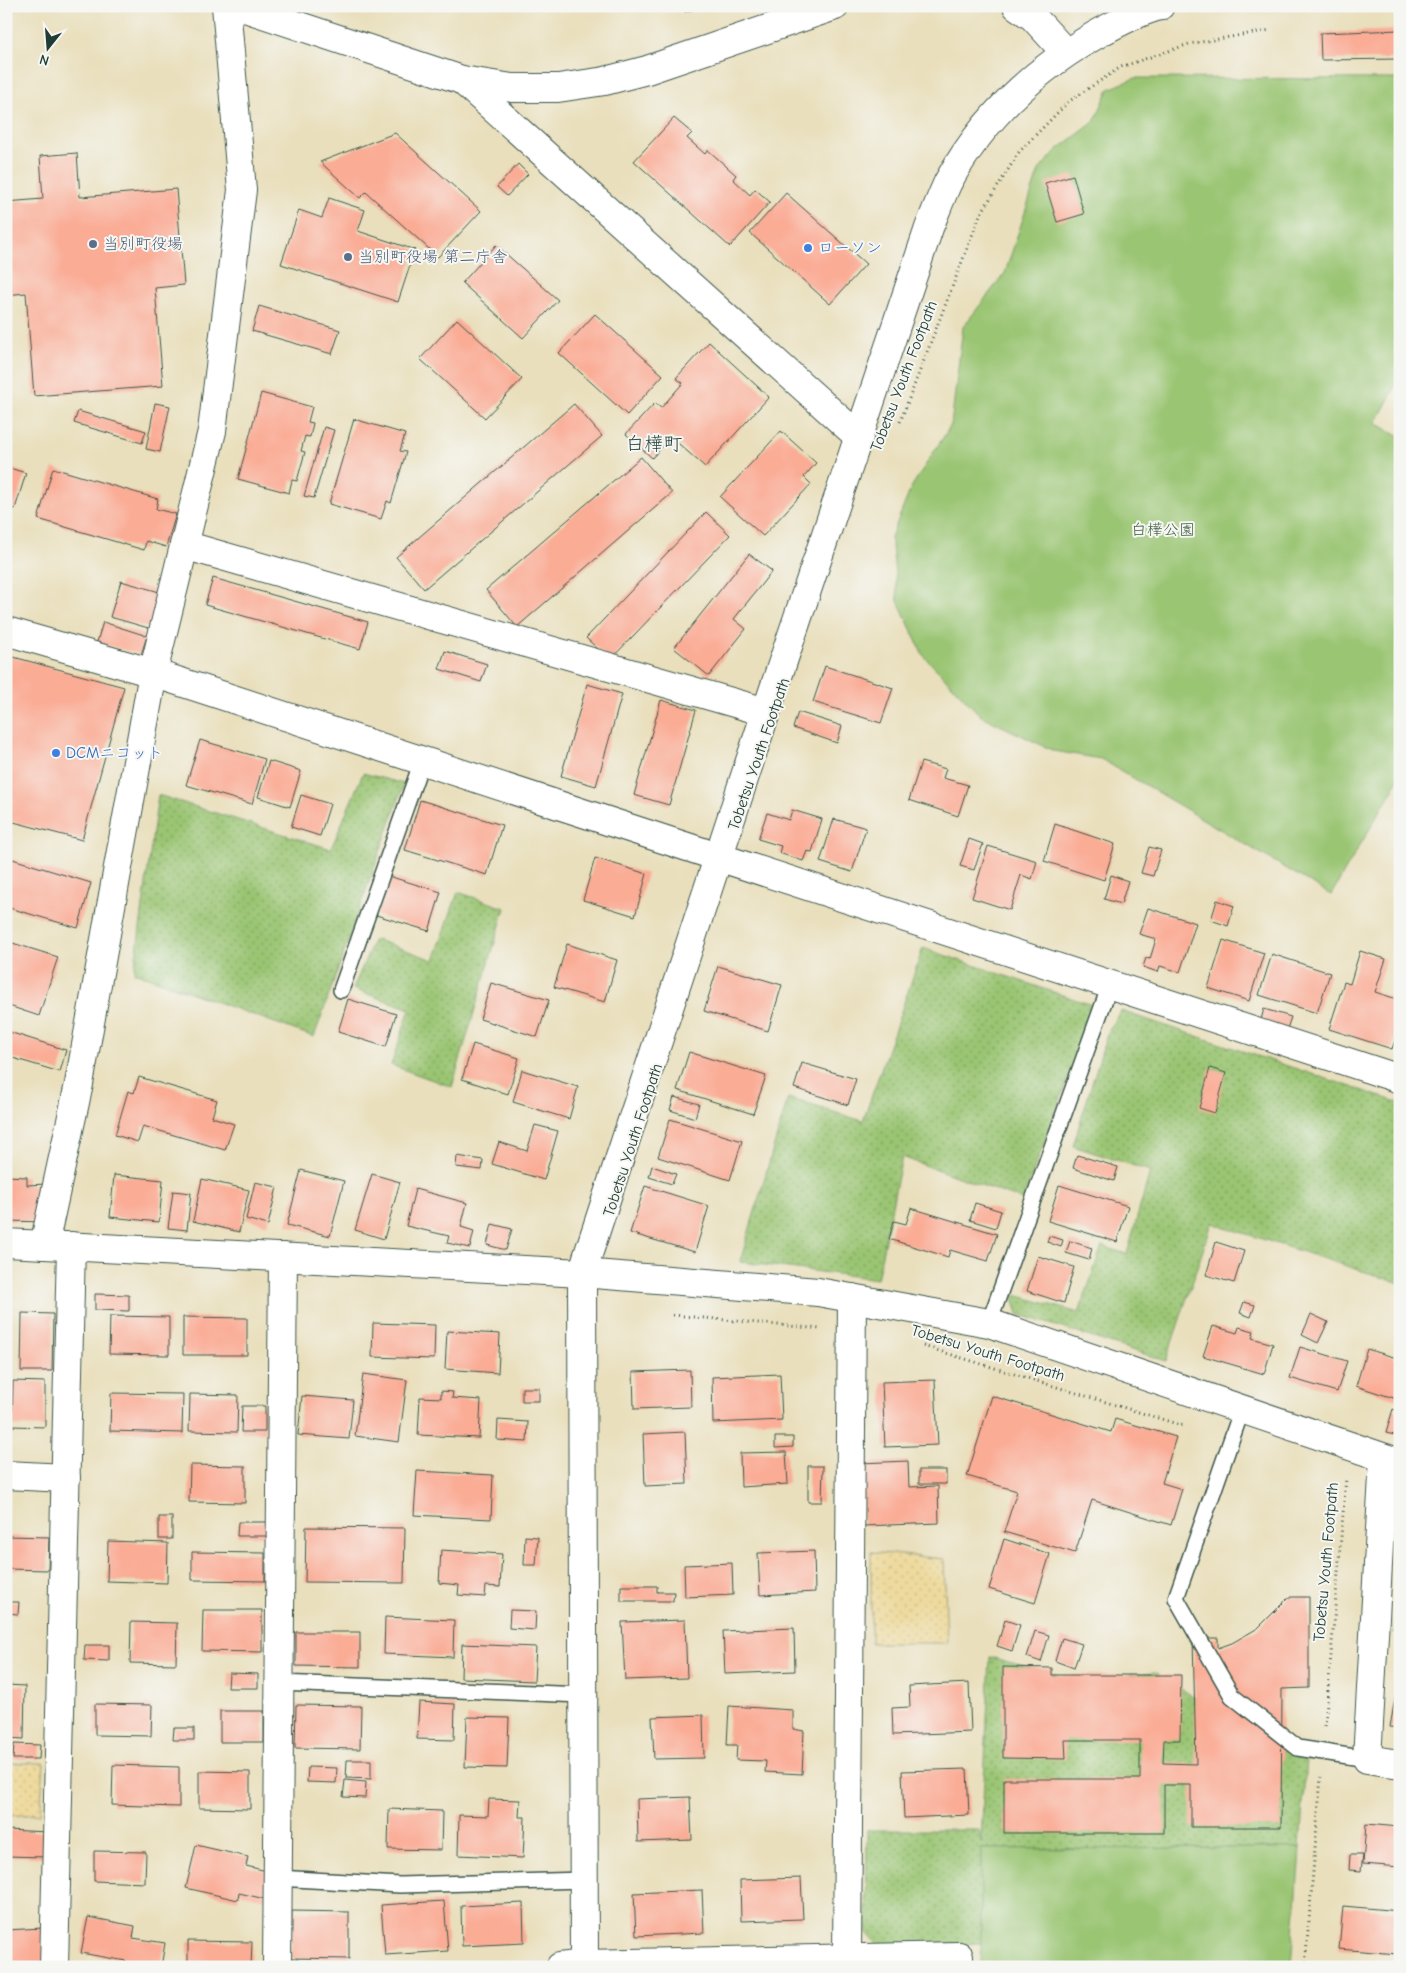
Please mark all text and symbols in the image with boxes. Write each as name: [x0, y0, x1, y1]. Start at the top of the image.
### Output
north arrow: [22, 22, 72, 72]
text: N: [37, 50, 51, 69]
place label: 当別町役場: [103, 235, 183, 253]
marker: 当別町役場: [87, 238, 99, 250]
place label: ローソン: [818, 239, 882, 257]
marker: ローソン: [802, 242, 814, 254]
place label: 当別町役場 第二庁舎: [358, 248, 507, 266]
marker: 当別町役場 第二庁舎: [342, 251, 354, 263]
street label: Tobetsu Youth Footpath: [867, 298, 941, 454]
district label: 白樺町: [625, 433, 683, 455]
park label: 白樺公園: [1131, 521, 1195, 539]
street label: Tobetsu Youth Footpath: [724, 675, 794, 833]
place label: DCMニコット: [66, 744, 163, 762]
marker: DCMニコット: [50, 747, 62, 759]
street label: Tobetsu Youth Footpath: [600, 1061, 666, 1219]
street label: Tobetsu Youth Footpath: [909, 1321, 1067, 1385]
street label: Tobetsu Youth Footpath: [1310, 1482, 1342, 1642]

